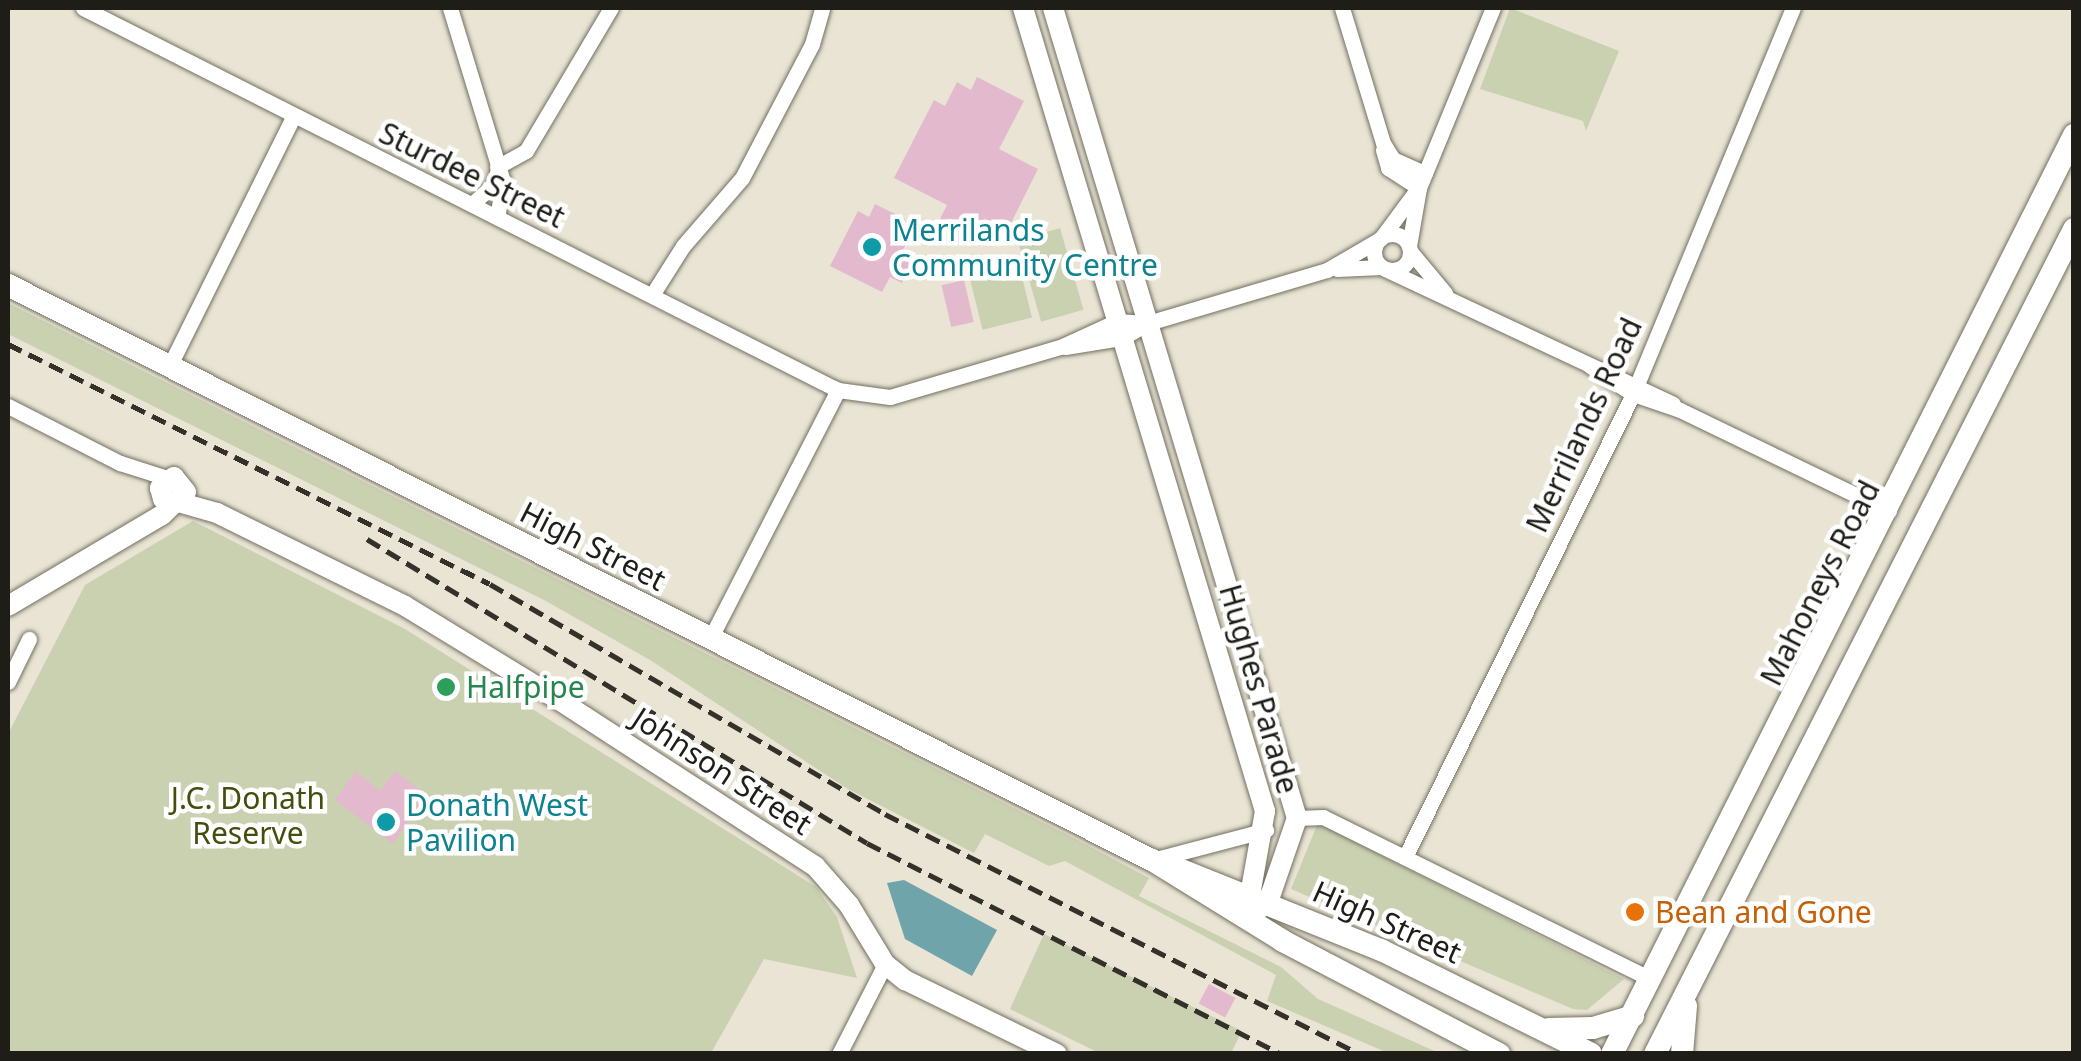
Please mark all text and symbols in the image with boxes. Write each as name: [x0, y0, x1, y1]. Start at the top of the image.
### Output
street label: Sturdee Street: [374, 115, 570, 235]
place label: Merrilands Community Centre: [892, 212, 1158, 282]
marker: Merrilands Community Centre: [861, 236, 883, 258]
street label: Merrilands Road: [1519, 312, 1649, 538]
street label: Mahoneys Road: [1753, 475, 1887, 691]
street label: High Street: [514, 494, 672, 598]
street label: Hughes Parade: [1212, 580, 1306, 798]
place label: Halfpipe: [466, 669, 585, 705]
marker: Halfpipe: [435, 676, 457, 698]
street label: Johnson Street: [626, 700, 818, 842]
park label: J.C. Donath Reserve: [171, 780, 325, 850]
place label: Donath West Pavilion: [406, 787, 588, 858]
marker: Donath West Pavilion: [375, 811, 397, 833]
street label: High Street: [1307, 873, 1467, 971]
place label: Bean and Gone: [1655, 894, 1872, 930]
marker: Bean and Gone: [1624, 901, 1646, 923]

